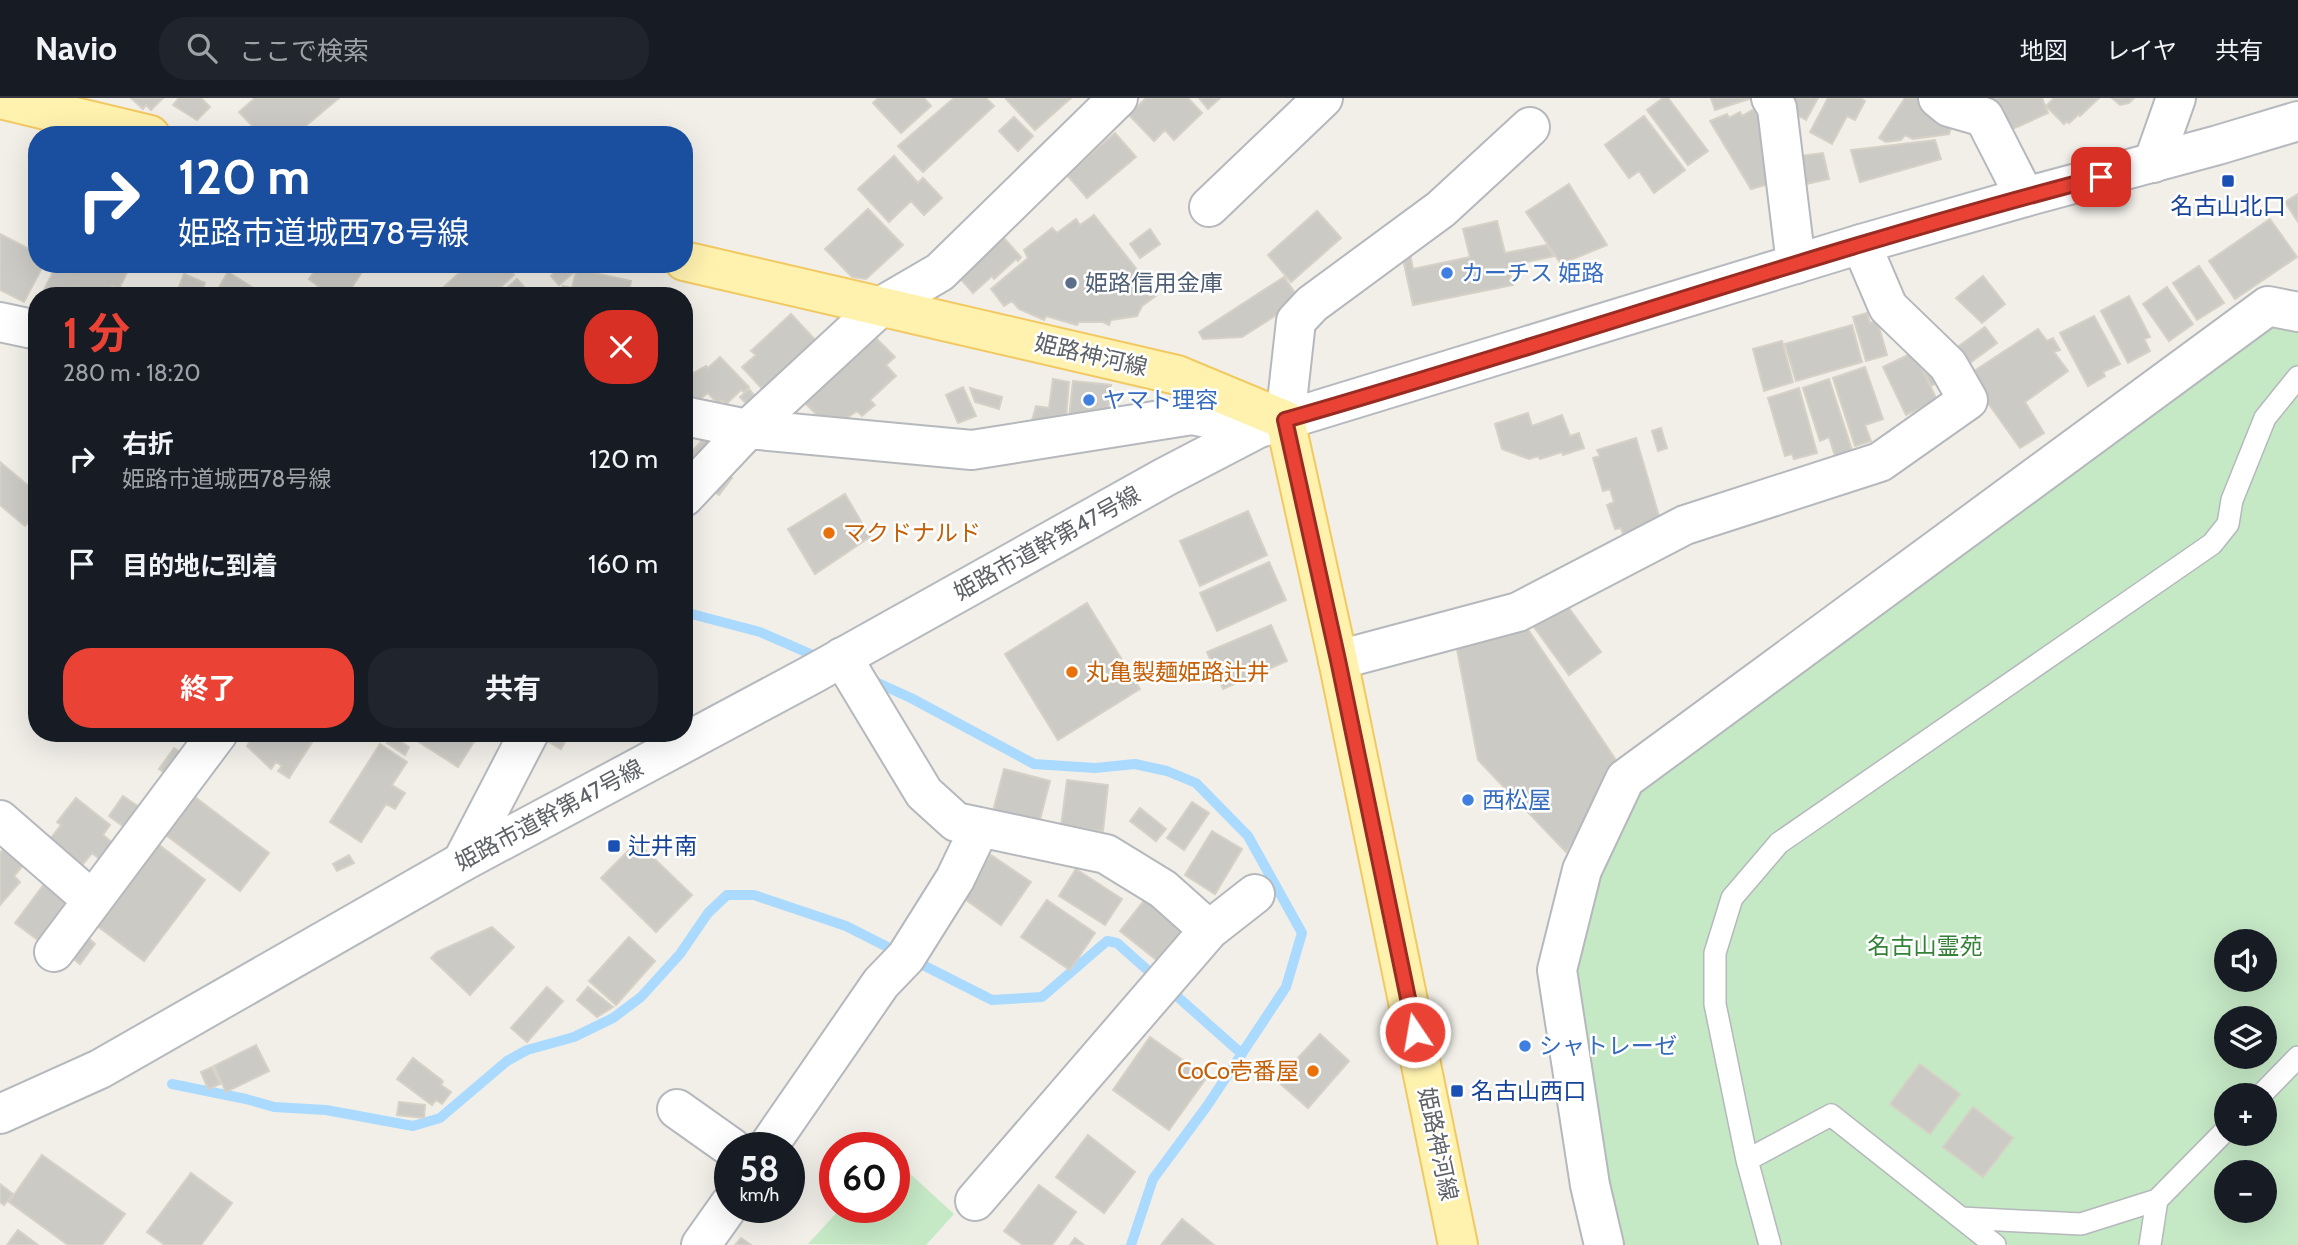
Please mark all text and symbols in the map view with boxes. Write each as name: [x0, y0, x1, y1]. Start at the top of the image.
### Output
search box: [159, 17, 649, 80]
text: Navio: [35, 28, 117, 68]
icon: search: [183, 29, 221, 67]
text: ここで検索: [239, 35, 369, 67]
text: 地図: [2020, 36, 2068, 65]
text: レイヤ: [2106, 36, 2177, 65]
text: 共有: [2215, 36, 2263, 65]
text: 120 m: [178, 147, 310, 206]
pin: [2071, 147, 2131, 207]
icon: right: [63, 154, 154, 245]
icon: arrive: [2082, 158, 2120, 196]
marker: 名古山北口: [2220, 173, 2236, 189]
place label: 名古山北口: [2171, 192, 2286, 220]
text: 姫路市道城西78号線: [178, 213, 470, 252]
place label: カーチス 姫路: [1461, 259, 1604, 287]
marker: カーチス 姫路: [1439, 265, 1455, 281]
place label: 姫路信用金庫: [1085, 269, 1223, 297]
marker: 姫路信用金庫: [1063, 275, 1079, 291]
text: 1 分: [63, 307, 130, 359]
button: close: [584, 310, 658, 384]
street label: 姫路神河線: [1032, 328, 1150, 382]
text: 280 m · 18:20: [63, 359, 201, 387]
place label: ヤマト理容: [1103, 386, 1218, 414]
marker: ヤマト理容: [1081, 392, 1097, 408]
text: 右折: [122, 428, 174, 460]
icon: right: [63, 440, 101, 478]
text: 120 m: [589, 443, 658, 475]
text: 姫路市道城西78号線: [122, 465, 332, 493]
street label: 姫路市道幹第47号線: [949, 480, 1145, 606]
place label: マクドナルド: [843, 519, 981, 547]
marker: マクドナルド: [821, 525, 837, 541]
icon: arrive: [63, 545, 101, 583]
text: 160 m: [588, 548, 658, 580]
text: 目的地に到着: [122, 550, 278, 582]
button: 終了: [63, 648, 354, 728]
button: 共有: [368, 648, 658, 728]
place label: 丸亀製麺姫路辻井: [1086, 658, 1270, 686]
marker: 丸亀製麺姫路辻井: [1064, 664, 1080, 680]
street label: 姫路市道幹第47号線: [450, 754, 648, 876]
place label: 西松屋: [1482, 786, 1551, 814]
marker: 西松屋: [1460, 792, 1476, 808]
place label: 辻井南: [628, 832, 697, 860]
marker: 辻井南: [606, 838, 622, 854]
map controls: [2214, 929, 2277, 1223]
button: sound: [2214, 929, 2277, 992]
park label: 名古山霊苑: [1868, 932, 1983, 960]
position arrow: [1378, 995, 1452, 1069]
button: layers: [2214, 1006, 2277, 1069]
place label: シャトレーゼ: [1539, 1032, 1677, 1060]
marker: シャトレーゼ: [1517, 1038, 1533, 1054]
place label: CoCo壱番屋: [1177, 1057, 1299, 1085]
marker: CoCo壱番屋: [1305, 1063, 1321, 1079]
place label: 名古山西口: [1471, 1077, 1586, 1105]
marker: 名古山西口: [1449, 1083, 1465, 1099]
button: +: [2214, 1083, 2277, 1146]
street label: 姫路神河線: [1412, 1085, 1464, 1203]
speed limit sign: 60: [819, 1132, 910, 1223]
text: 58: [740, 1147, 779, 1190]
button: −: [2214, 1160, 2277, 1223]
text: km/h: [740, 1184, 779, 1206]

